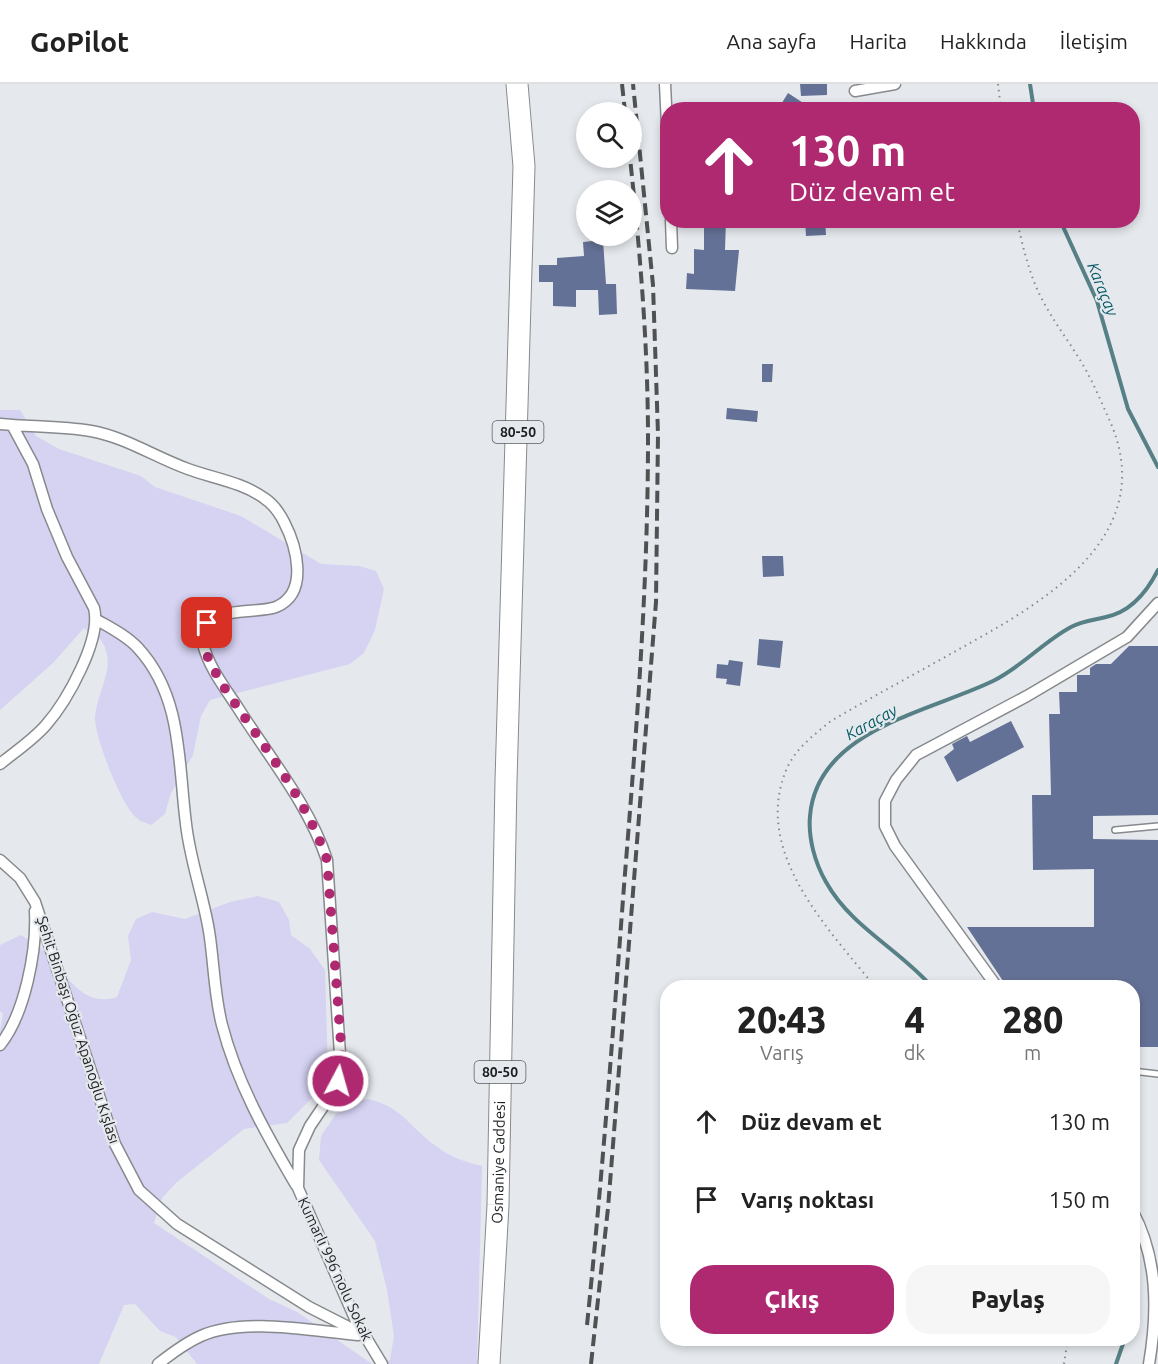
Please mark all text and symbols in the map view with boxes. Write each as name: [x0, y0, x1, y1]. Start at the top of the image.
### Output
text: GoPilot: [30, 26, 129, 57]
text: Ana sayfa: [726, 29, 817, 53]
text: Harita: [850, 29, 907, 53]
text: Hakkında: [940, 29, 1027, 53]
text: İletişim: [1060, 29, 1128, 53]
map controls: [576, 102, 642, 246]
button: search: [576, 102, 642, 168]
icon: ahead: [690, 126, 768, 204]
text: 130 m: [789, 127, 906, 174]
text: Düz devam et: [789, 176, 955, 206]
button: layers: [576, 180, 642, 246]
water label: Karaçay: [1084, 260, 1122, 319]
road number: 80-50: [492, 421, 544, 443]
pin: [181, 597, 232, 648]
icon: arrive: [190, 606, 223, 639]
water label: Karaçay: [842, 700, 900, 743]
street label: Şehit Binbaşı Oğuz Apanoğlu Kışlası: [34, 914, 123, 1146]
text: 20:43: [737, 999, 827, 1040]
text: 4: [904, 999, 925, 1040]
text: 280: [1002, 999, 1063, 1040]
text: Varış: [760, 1041, 804, 1064]
text: dk: [904, 1041, 925, 1064]
text: m: [1024, 1041, 1041, 1064]
position arrow: [306, 1049, 370, 1113]
road number: 80-50: [474, 1061, 526, 1083]
street label: Osmaniye Caddesi: [488, 1101, 508, 1224]
icon: ahead: [690, 1105, 723, 1138]
text: Düz devam et: [741, 1109, 882, 1134]
text: 130 m: [1049, 1109, 1110, 1134]
icon: arrive: [690, 1183, 723, 1216]
text: Varış noktası: [741, 1187, 874, 1212]
text: 150 m: [1049, 1187, 1110, 1212]
street label: Kumarlı 996 nolu Sokak: [295, 1194, 376, 1344]
button: Çıkış: [690, 1265, 894, 1334]
button: Paylaş: [906, 1265, 1110, 1334]

